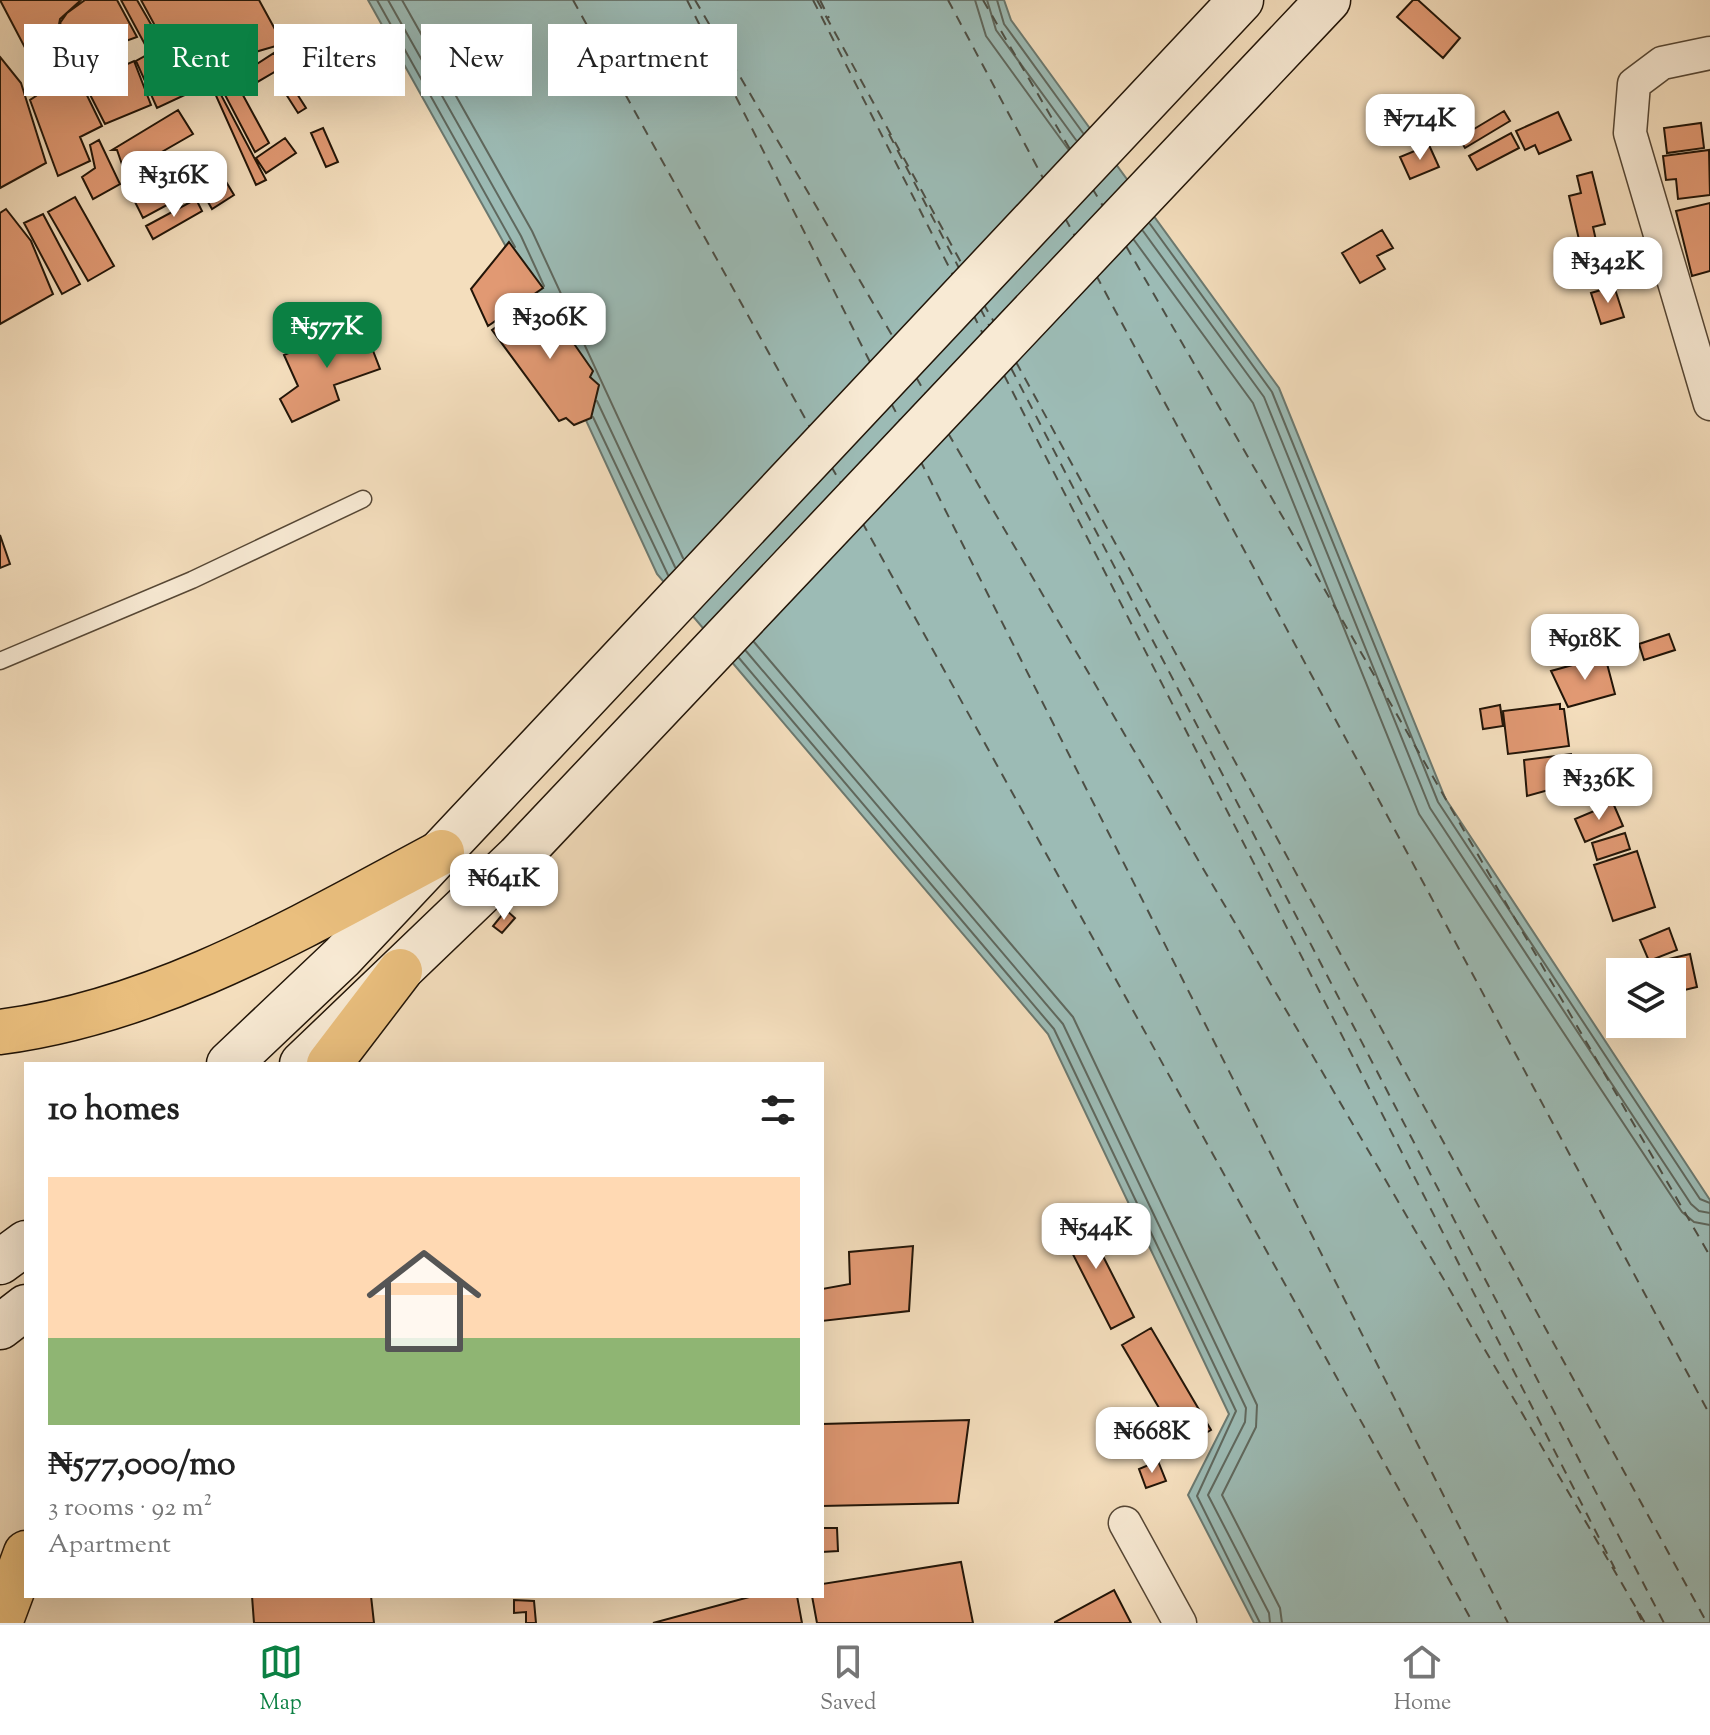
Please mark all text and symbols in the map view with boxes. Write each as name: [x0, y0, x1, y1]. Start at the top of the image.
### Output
chip: Buy: [24, 24, 128, 96]
chip: Rent: [144, 24, 258, 96]
chip: Filters: [274, 24, 405, 96]
chip: New: [421, 24, 532, 96]
chip: Apartment: [548, 24, 737, 96]
pin: ₦714K: [1364, 94, 1476, 162]
text: ₦714K: [1384, 101, 1456, 138]
pin: ₦316K: [118, 151, 230, 219]
text: ₦316K: [139, 158, 209, 195]
pin: ₦342K: [1552, 237, 1664, 305]
text: ₦342K: [1571, 244, 1645, 281]
pin: ₦306K: [494, 293, 606, 361]
text: ₦306K: [513, 300, 587, 337]
pin: ₦577K: [271, 302, 383, 370]
text: ₦577K: [291, 309, 363, 346]
pin: ₦918K: [1529, 614, 1641, 682]
text: ₦918K: [1549, 621, 1621, 658]
pin: ₦336K: [1543, 754, 1655, 822]
text: ₦336K: [1563, 761, 1635, 798]
pin: ₦641K: [448, 854, 560, 922]
text: ₦641K: [468, 861, 540, 898]
map controls: [1606, 958, 1686, 1038]
button: layers: [1606, 958, 1686, 1038]
text: 10 homes: [48, 1086, 180, 1135]
icon: filters: [756, 1088, 800, 1132]
pin: ₦544K: [1040, 1203, 1152, 1271]
text: ₦544K: [1060, 1210, 1132, 1247]
icon: home: [352, 1229, 496, 1373]
pin: ₦668K: [1096, 1407, 1208, 1475]
text: ₦668K: [1114, 1414, 1190, 1451]
text: ₦577,000/mo: [48, 1441, 236, 1490]
text: 3 rooms · 92 m²: [48, 1490, 212, 1527]
text: Apartment: [48, 1527, 171, 1564]
tab: Map: [259, 1640, 303, 1720]
tab: Saved: [820, 1640, 876, 1720]
tab: Home: [1394, 1640, 1451, 1720]

